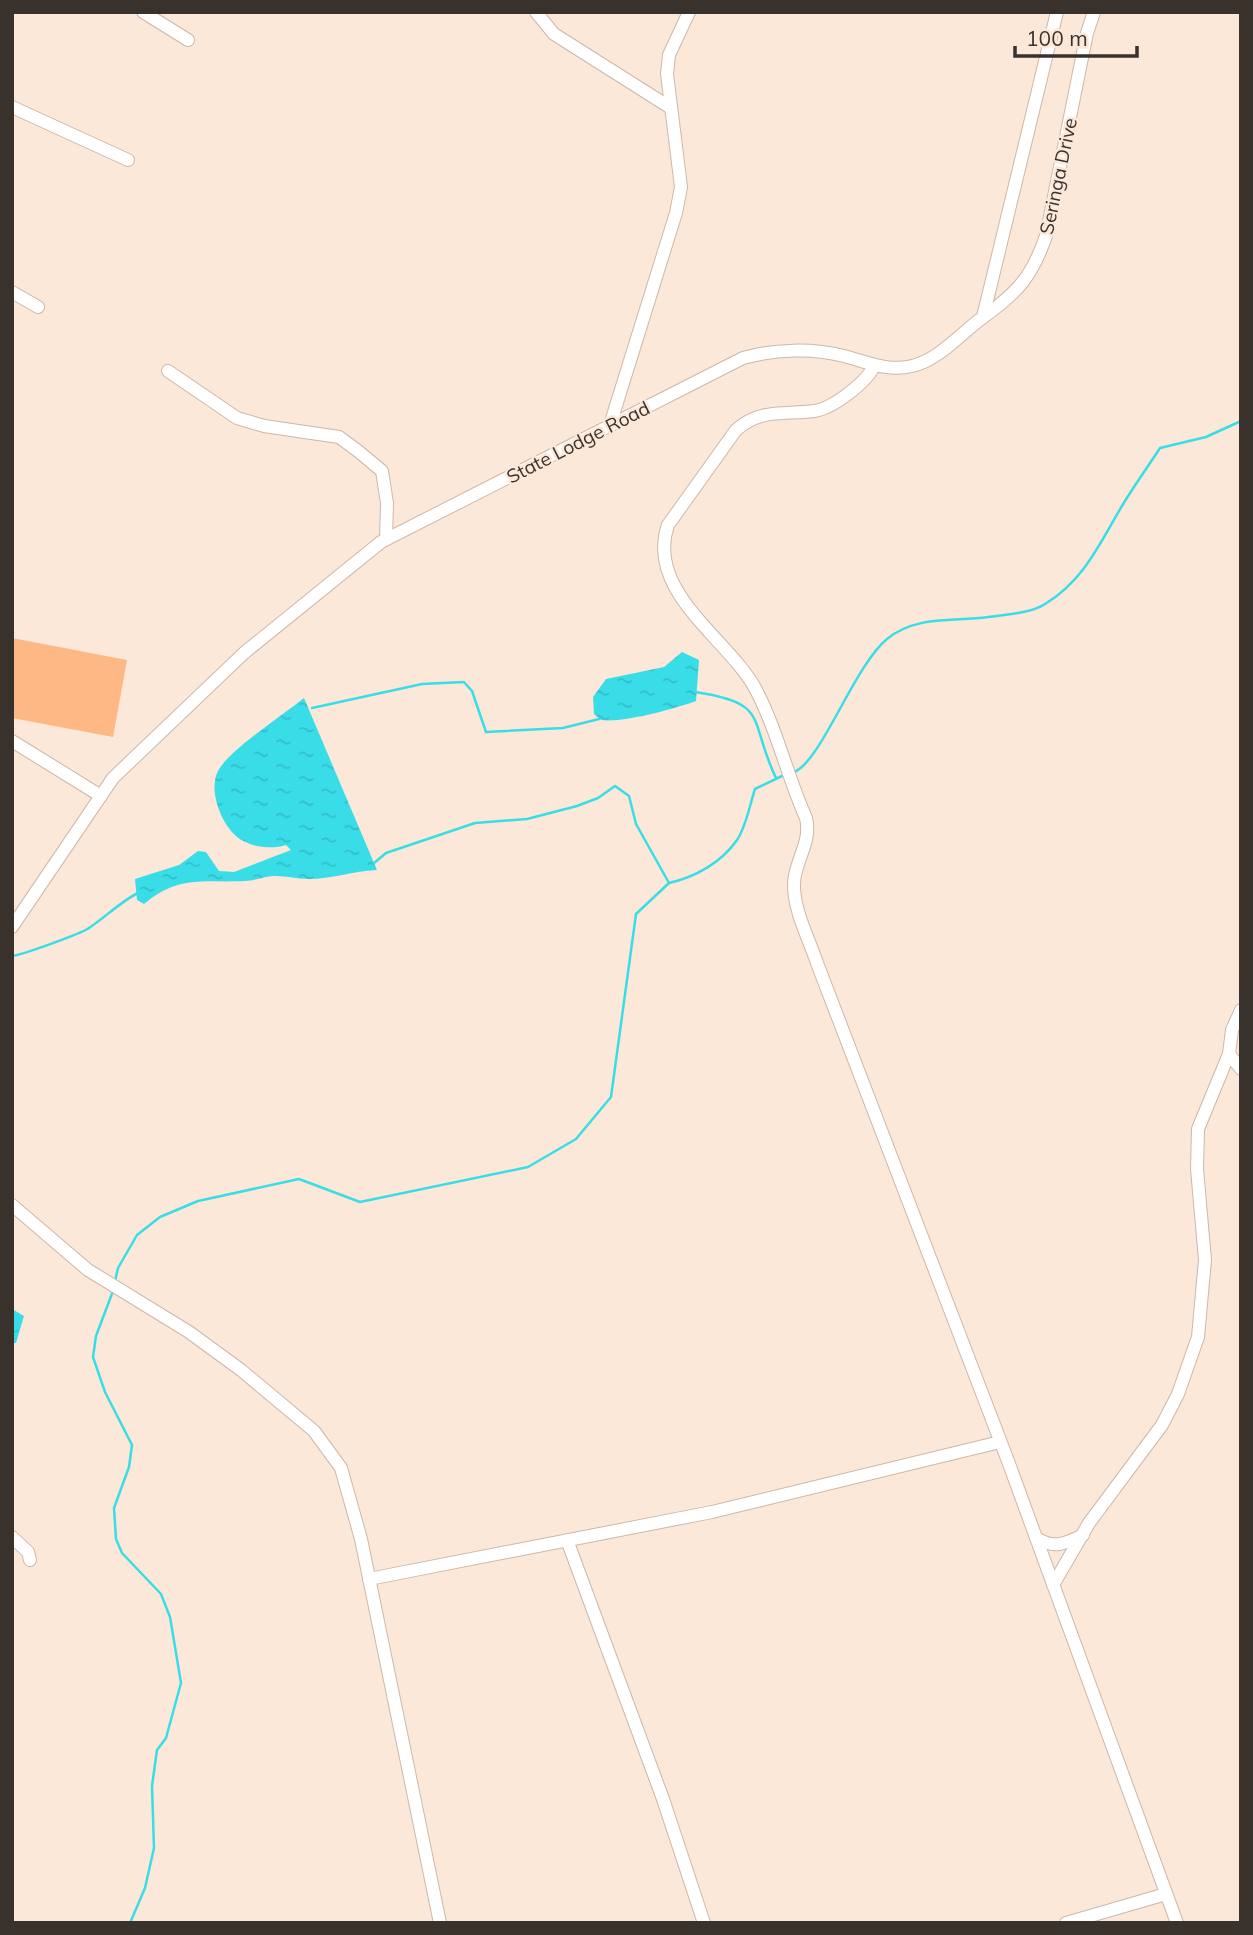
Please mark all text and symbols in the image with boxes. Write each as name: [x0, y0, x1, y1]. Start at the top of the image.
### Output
scale bar: [1015, 14, 1138, 58]
text: 100 m: [1026, 25, 1088, 51]
street label: Seringa Drive: [1034, 116, 1082, 236]
street label: State Lodge Road: [502, 396, 654, 488]

